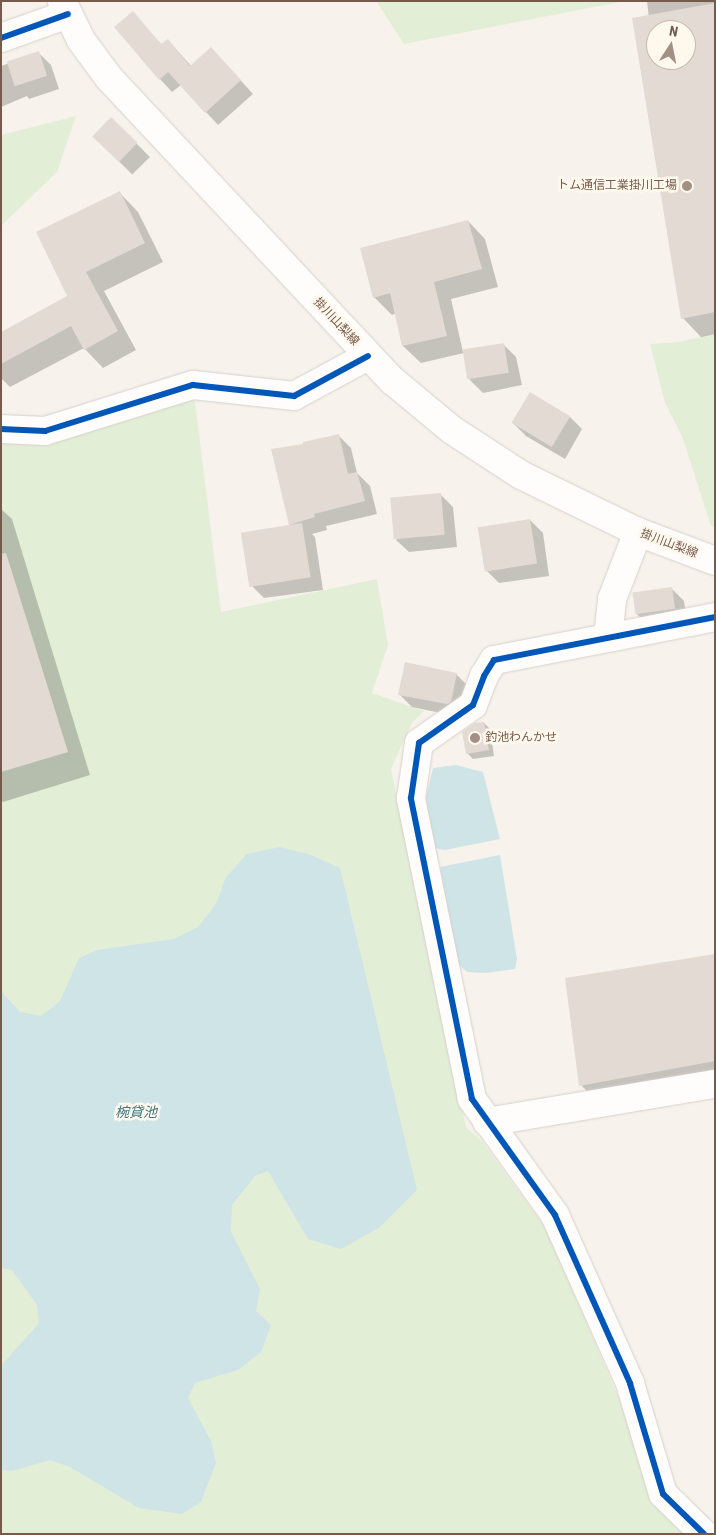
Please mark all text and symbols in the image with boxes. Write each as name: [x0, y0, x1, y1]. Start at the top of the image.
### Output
north arrow: [646, 20, 696, 70]
text: N: [668, 23, 679, 40]
place label: トム通信工業掛川工場: [557, 179, 677, 193]
marker: トム通信工業掛川工場: [681, 180, 693, 192]
street label: 掛川山梨線: [310, 295, 362, 349]
street label: 掛川山梨線: [638, 527, 700, 561]
place label: 釣池わんかせ: [485, 731, 557, 745]
marker: 釣池わんかせ: [469, 732, 481, 744]
water label: 椀貸池: [115, 1104, 157, 1120]

